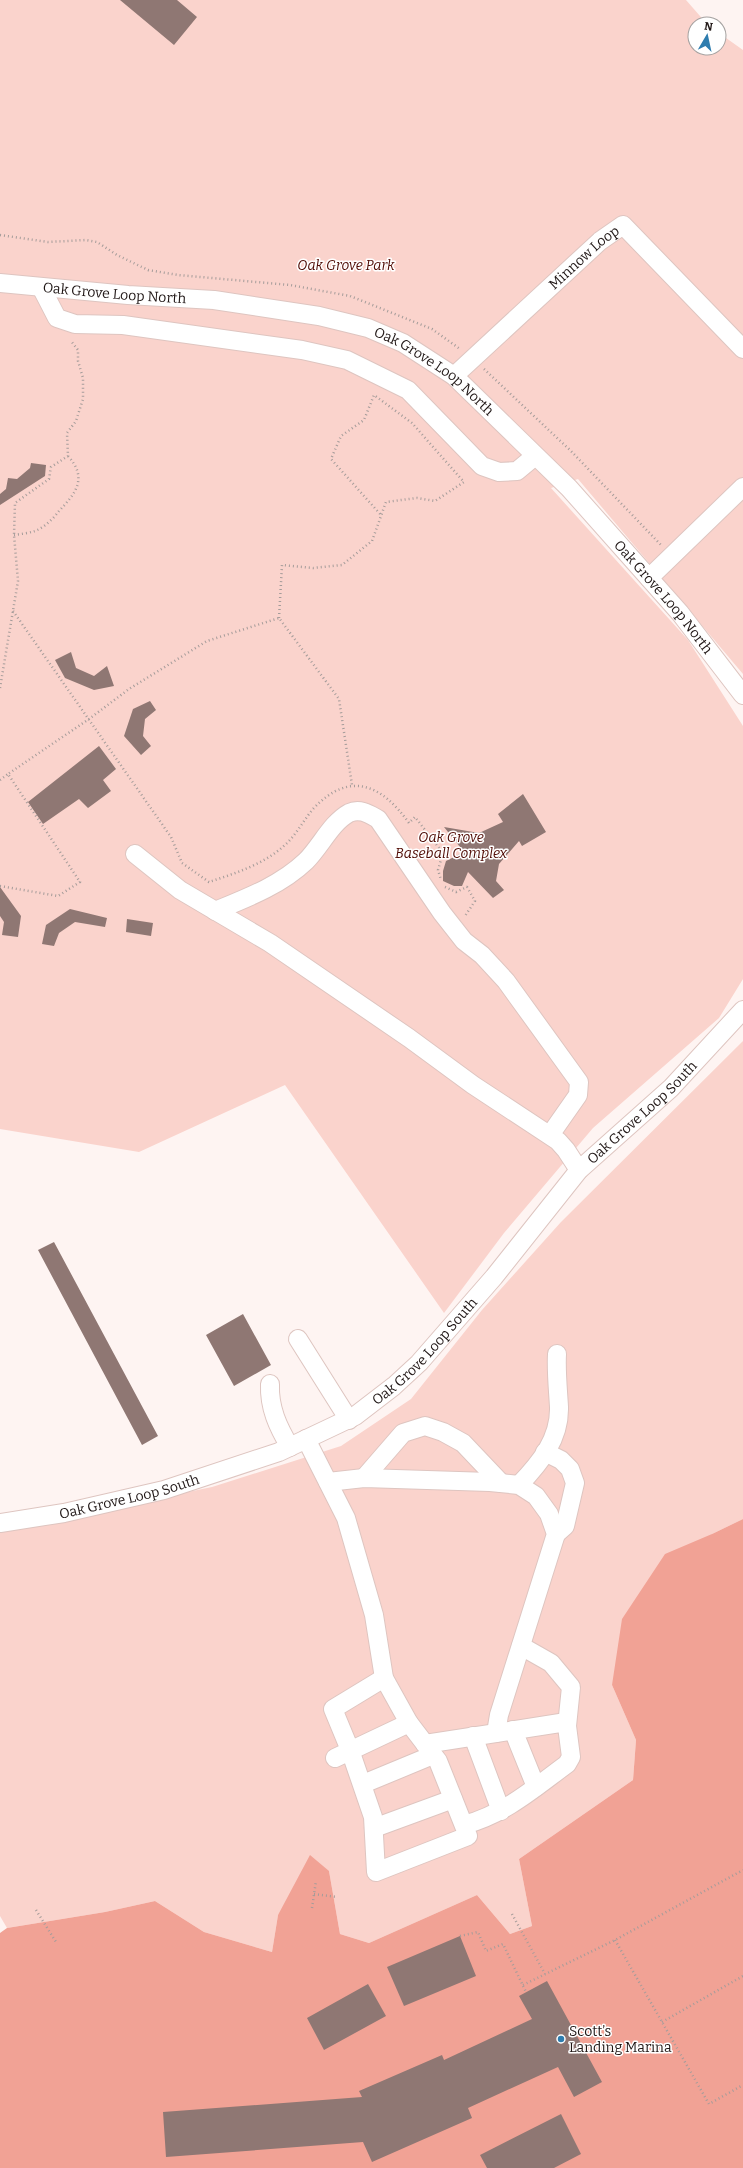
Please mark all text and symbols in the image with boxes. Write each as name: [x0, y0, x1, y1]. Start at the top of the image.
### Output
north arrow: [687, 16, 727, 56]
text: N: [703, 20, 714, 34]
street label: Minnow Loop: [545, 222, 622, 293]
park label: Oak Grove Park: [297, 257, 395, 274]
street label: Oak Grove Loop North: [42, 279, 187, 307]
street label: Oak Grove Loop North: [372, 323, 498, 419]
street label: Oak Grove Loop North: [611, 536, 717, 657]
park label: Oak Grove Baseball Complex: [395, 829, 507, 862]
street label: Oak Grove Loop South: [584, 1057, 701, 1167]
street label: Oak Grove Loop South: [368, 1294, 481, 1408]
street label: Oak Grove Loop South: [58, 1470, 202, 1522]
place label: Scott’s Landing Marina: [569, 2023, 672, 2056]
marker: Scott’s Landing Marina: [556, 2034, 566, 2044]

